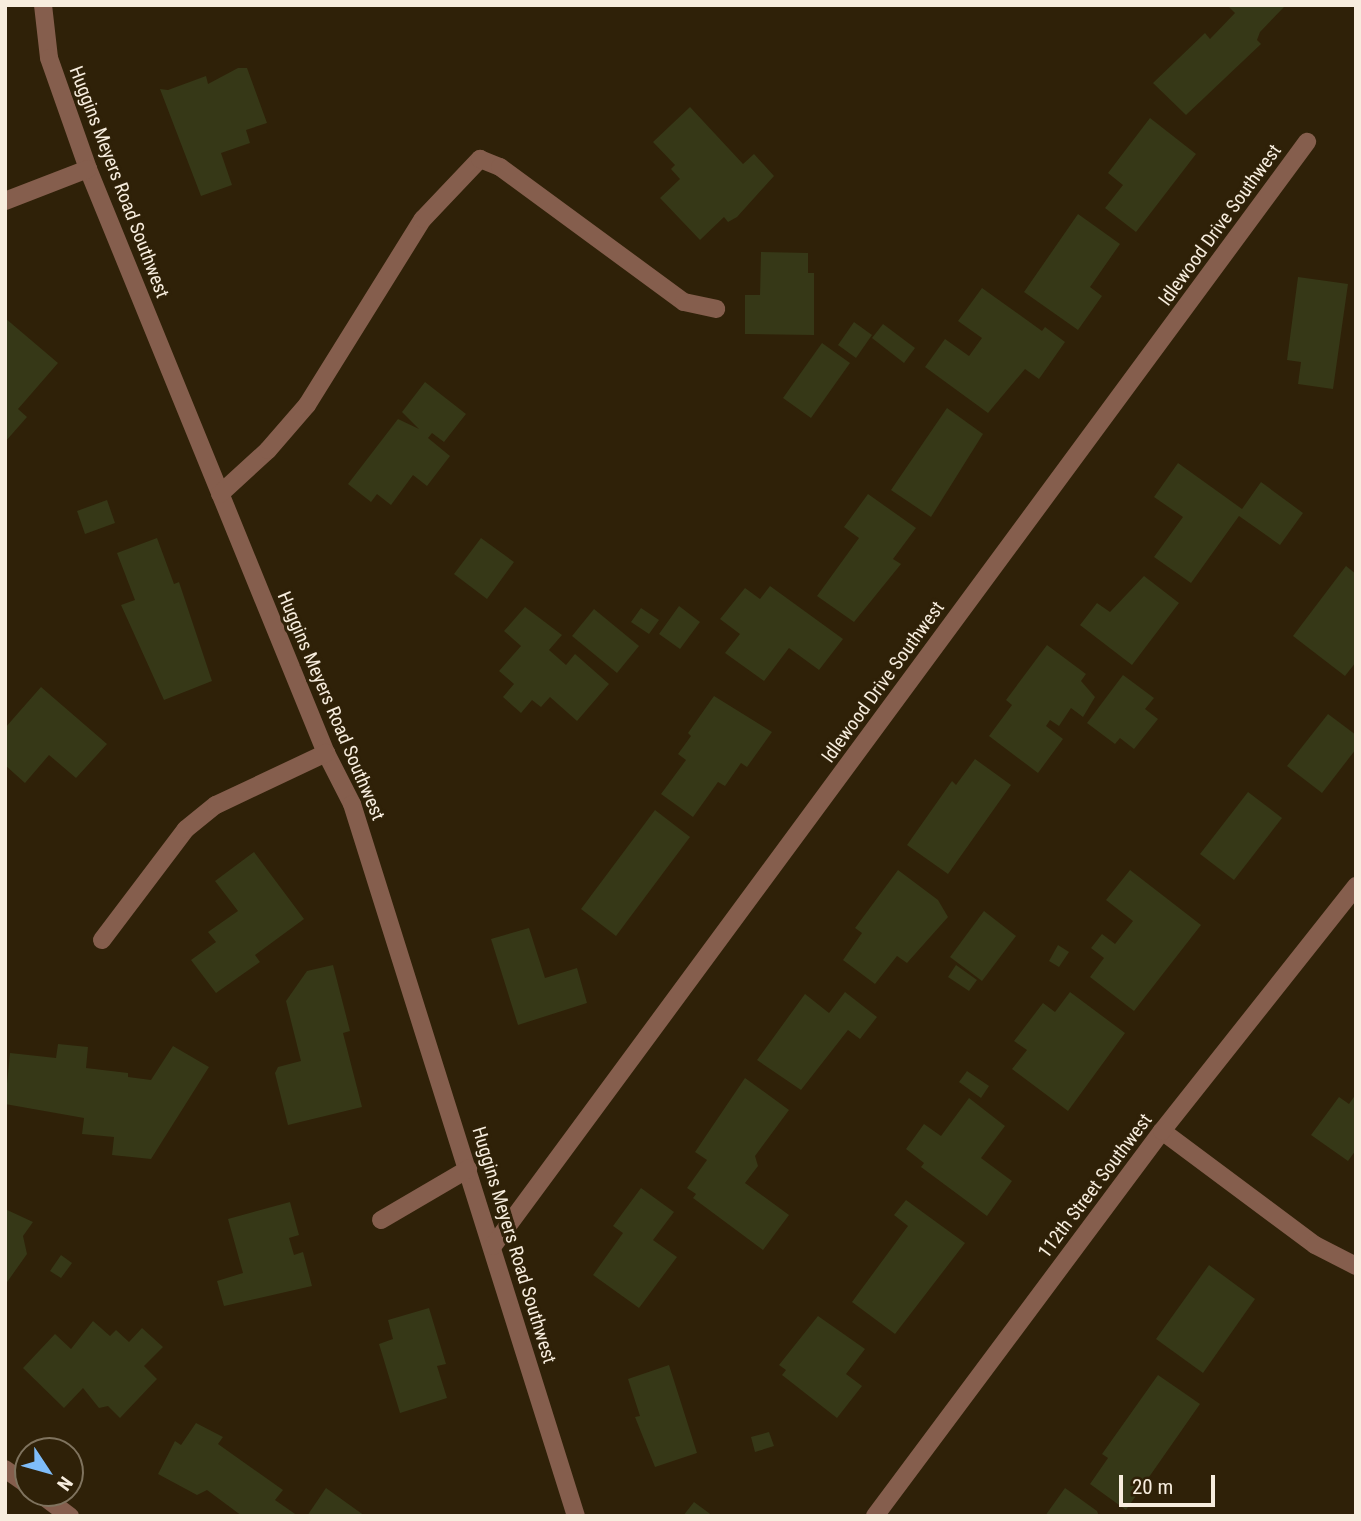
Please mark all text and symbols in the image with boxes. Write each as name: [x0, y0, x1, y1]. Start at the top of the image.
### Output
street label: Huggins Meyers Road Southwest: [64, 63, 174, 301]
street label: Idlewood Drive Southwest: [1154, 140, 1286, 310]
street label: Huggins Meyers Road Southwest: [272, 588, 390, 824]
street label: Idlewood Drive Southwest: [817, 597, 949, 767]
street label: 112th Street Southwest: [1033, 1109, 1157, 1263]
street label: Huggins Meyers Road Southwest: [467, 1124, 561, 1366]
north arrow: [14, 1437, 84, 1507]
scale bar: [1123, 1462, 1219, 1506]
text: N: [52, 1472, 78, 1495]
text: 20 m: [1132, 1475, 1173, 1499]

